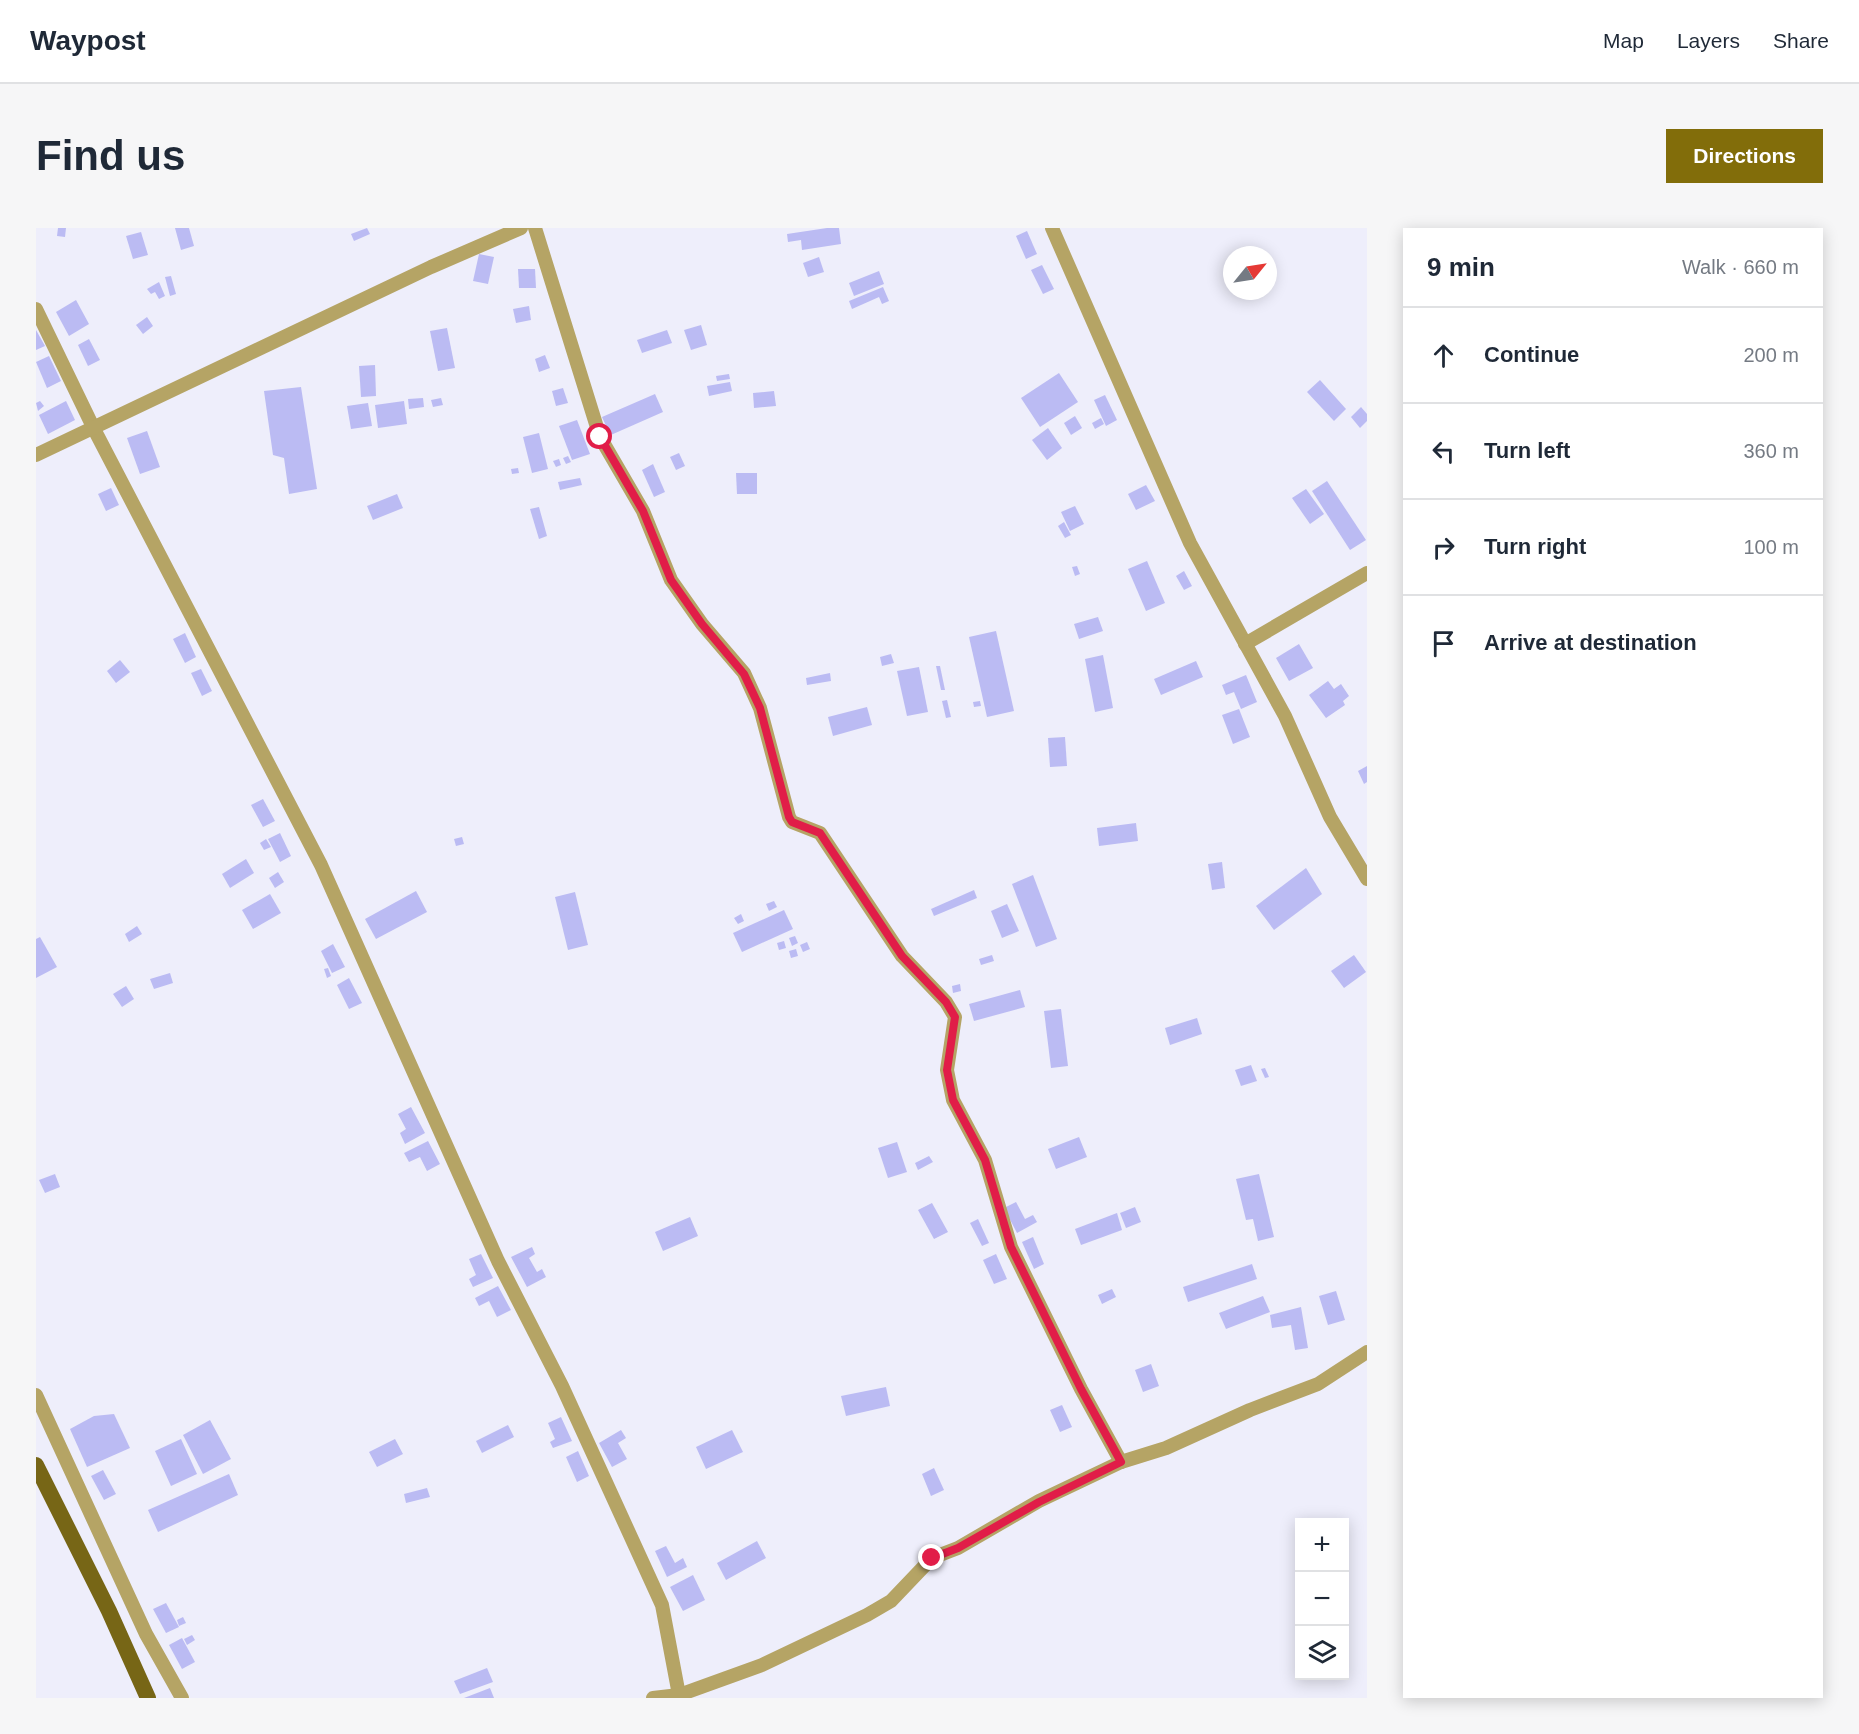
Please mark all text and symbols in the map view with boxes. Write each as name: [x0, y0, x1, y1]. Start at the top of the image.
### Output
text: Waypost: [30, 25, 146, 56]
text: Map: [1603, 29, 1644, 52]
text: Layers: [1677, 29, 1740, 52]
text: Share: [1773, 29, 1829, 52]
button: Directions: [1666, 129, 1823, 183]
text: Find us: [36, 132, 185, 179]
north arrow: [1223, 246, 1277, 300]
text: 9 min: [1427, 252, 1495, 282]
text: Walk · 660 m: [1682, 256, 1799, 278]
icon: ahead: [1427, 339, 1460, 372]
text: Continue: [1484, 342, 1579, 367]
text: 200 m: [1743, 344, 1799, 366]
route start: [586, 423, 612, 449]
icon: left: [1427, 435, 1460, 468]
text: Turn left: [1484, 438, 1570, 463]
text: 360 m: [1743, 440, 1799, 462]
icon: right: [1427, 531, 1460, 564]
text: Turn right: [1484, 534, 1586, 559]
text: 100 m: [1743, 536, 1799, 558]
icon: arrive: [1427, 627, 1460, 660]
text: Arrive at destination: [1484, 630, 1697, 655]
map controls: [1295, 1518, 1349, 1680]
button: +: [1295, 1518, 1349, 1572]
route end: [918, 1544, 944, 1570]
button: −: [1295, 1572, 1349, 1626]
button: layers: [1295, 1626, 1349, 1680]

